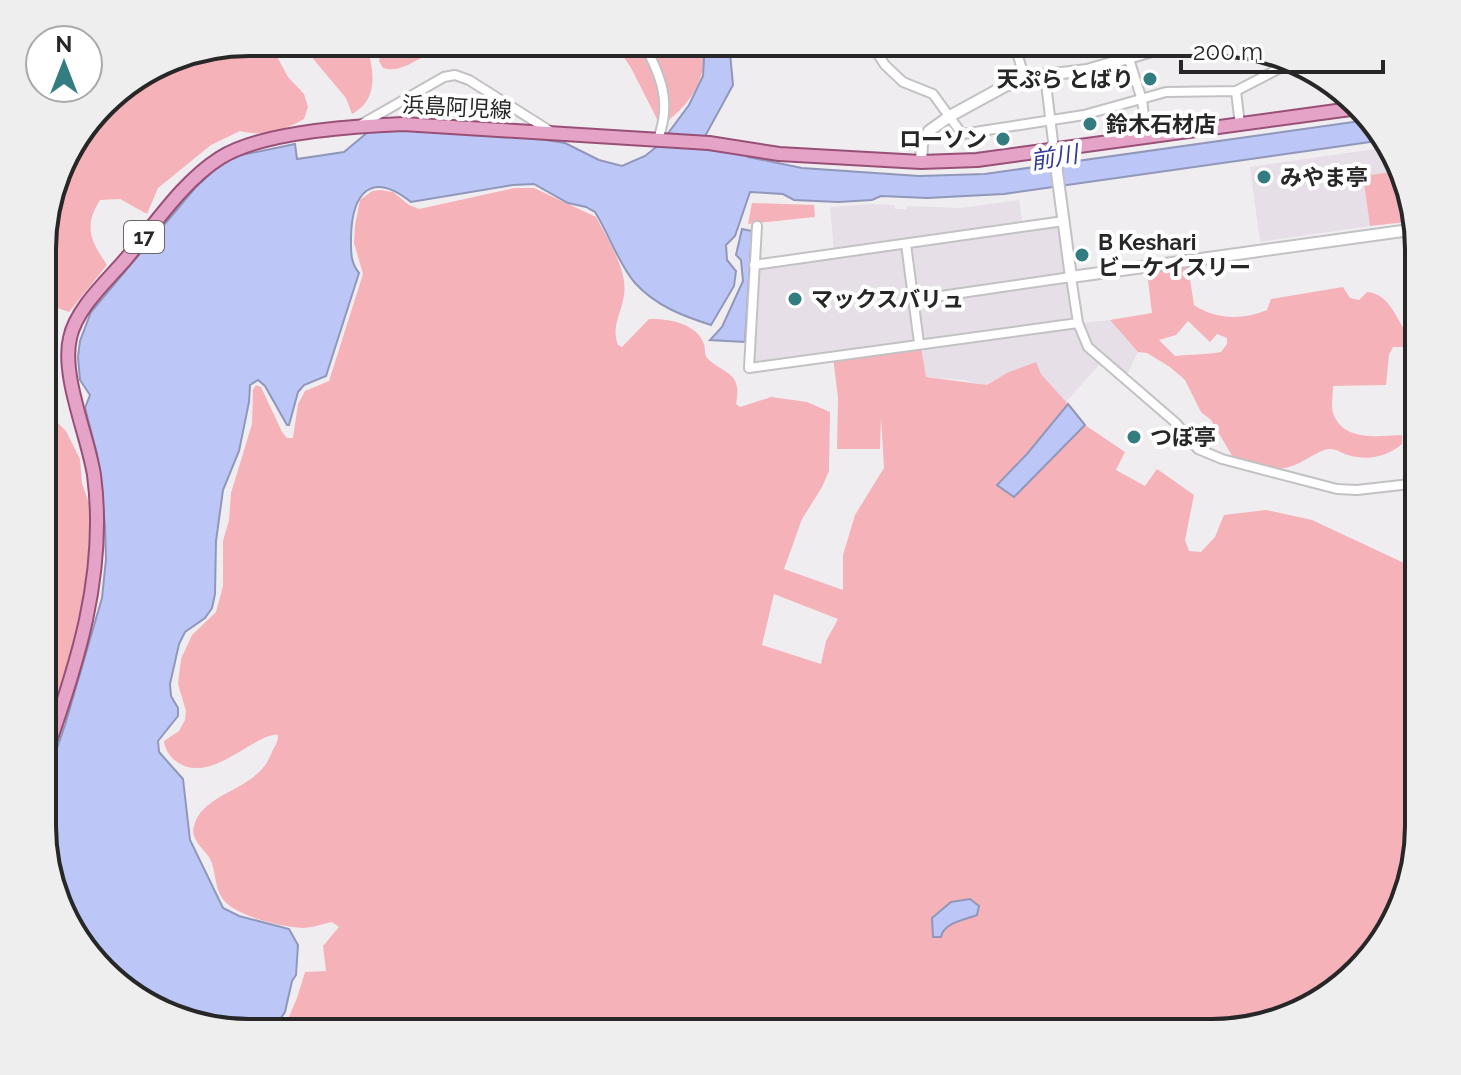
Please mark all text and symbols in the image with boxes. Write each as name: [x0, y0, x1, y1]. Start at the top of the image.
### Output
north arrow: [24, 24, 104, 104]
scale bar: [1181, 24, 1383, 74]
text: N: [56, 31, 72, 57]
text: 200 m: [1193, 37, 1263, 66]
place label: 天ぷら とばり: [997, 66, 1134, 92]
marker: 天ぷら とばり: [1141, 70, 1159, 88]
street label: 浜島阿児線: [401, 91, 513, 123]
place label: 鈴木石材店: [1106, 111, 1216, 137]
marker: 鈴木石材店: [1081, 115, 1099, 133]
place label: ローソン: [899, 126, 987, 152]
marker: ローソン: [994, 130, 1012, 148]
water label: 前川: [1028, 138, 1083, 175]
place label: みやま亭: [1280, 164, 1368, 190]
marker: みやま亭: [1255, 168, 1273, 186]
road number: 17: [124, 221, 164, 253]
place label: B Keshari ビーケイスリー: [1098, 229, 1251, 280]
marker: B Keshari ビーケイスリー: [1073, 246, 1091, 264]
place label: マックスバリュ: [811, 286, 964, 312]
marker: マックスバリュ: [786, 290, 804, 308]
place label: つぼ亭: [1150, 424, 1216, 450]
marker: つぼ亭: [1125, 428, 1143, 446]

